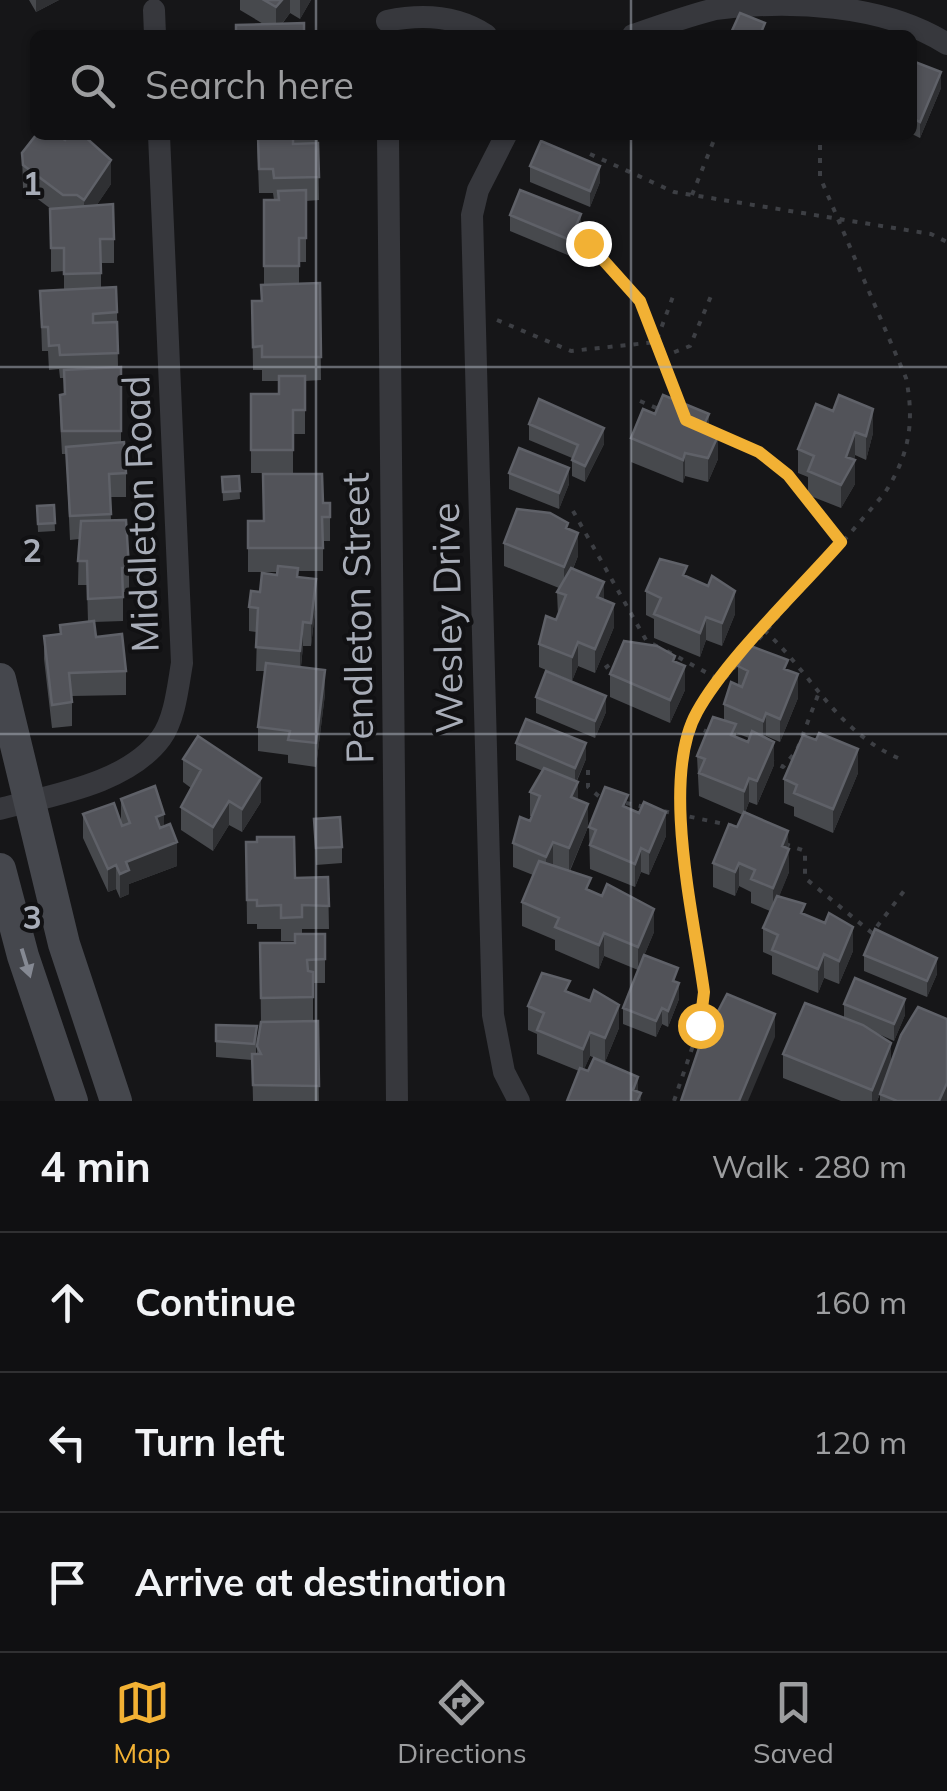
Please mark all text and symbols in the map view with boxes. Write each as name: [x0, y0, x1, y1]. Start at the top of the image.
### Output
search box: [30, 30, 917, 140]
icon: search: [65, 58, 120, 113]
text: Search here: [145, 61, 354, 109]
text: 1: [22, 163, 42, 203]
route end: [566, 221, 612, 267]
street label: Middleton Road: [111, 375, 169, 653]
street label: Pendleton Street: [330, 472, 384, 764]
street label: Wesley Drive: [421, 502, 473, 734]
text: 2: [22, 530, 42, 570]
text: 3: [22, 897, 42, 937]
one-way arrow: [19, 948, 34, 978]
route start: [678, 1003, 724, 1049]
text: 4 min: [40, 1140, 151, 1193]
text: Walk · 280 m: [712, 1146, 907, 1186]
icon: ahead: [40, 1275, 95, 1330]
text: Continue: [135, 1278, 296, 1326]
text: 160 m: [813, 1282, 907, 1322]
icon: left: [40, 1415, 95, 1470]
text: Turn left: [135, 1418, 285, 1466]
text: 120 m: [813, 1422, 907, 1462]
icon: arrive: [40, 1555, 95, 1610]
text: Arrive at destination: [135, 1558, 507, 1606]
tab: Map: [113, 1675, 171, 1770]
tab: Directions: [397, 1675, 527, 1770]
tab: Saved: [753, 1675, 834, 1770]

